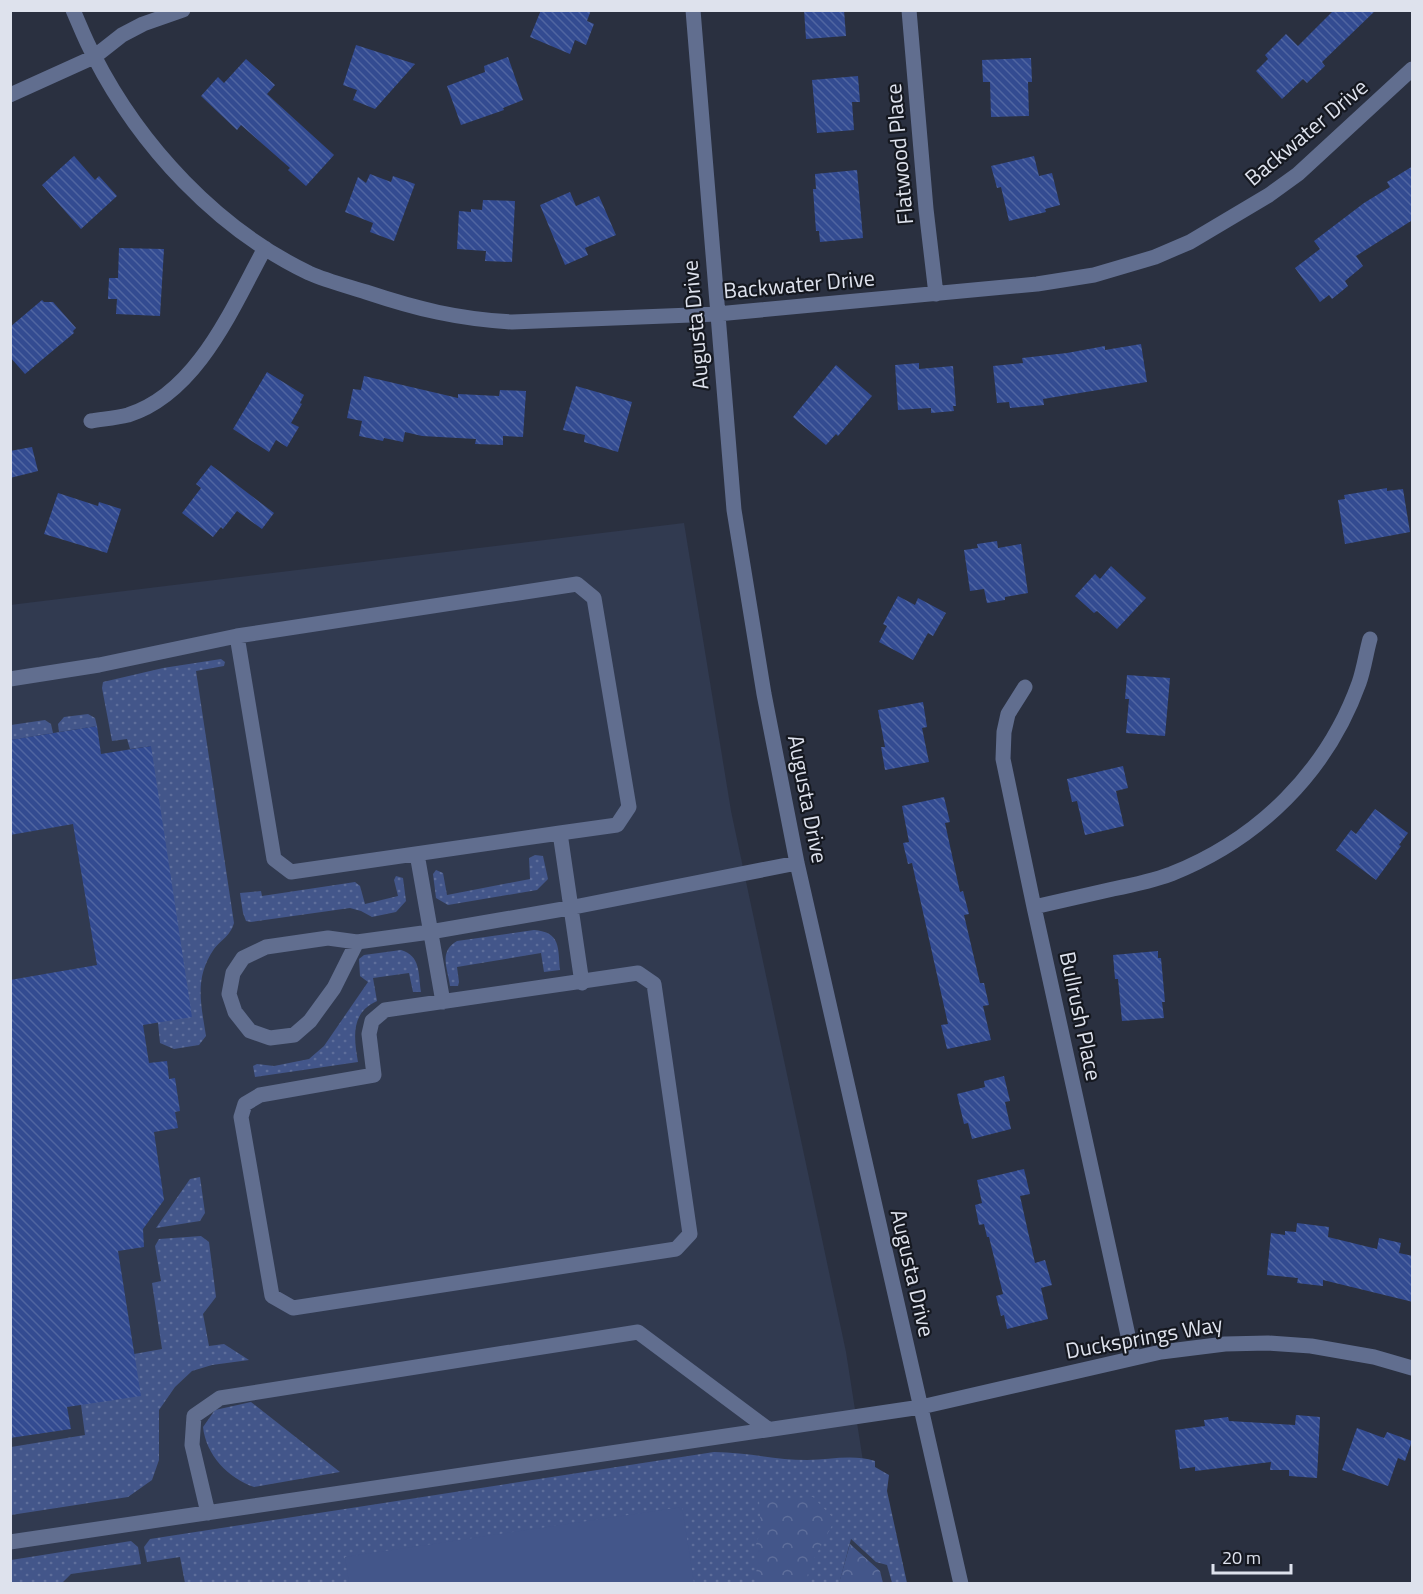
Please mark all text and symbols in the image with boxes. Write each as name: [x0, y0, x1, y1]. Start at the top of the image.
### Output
street label: Backwater Drive: [1237, 70, 1375, 194]
street label: Flatwood Place: [876, 82, 922, 226]
street label: Augusta Drive: [672, 259, 718, 391]
street label: Backwater Drive: [722, 260, 876, 308]
street label: Augusta Drive: [779, 732, 837, 866]
street label: Bullrush Place: [1051, 948, 1111, 1084]
street label: Augusta Drive: [882, 1206, 944, 1340]
street label: Ducksprings Way: [1063, 1306, 1226, 1368]
scale bar: [1213, 1537, 1291, 1575]
text: 20 m: [1222, 1544, 1261, 1571]

